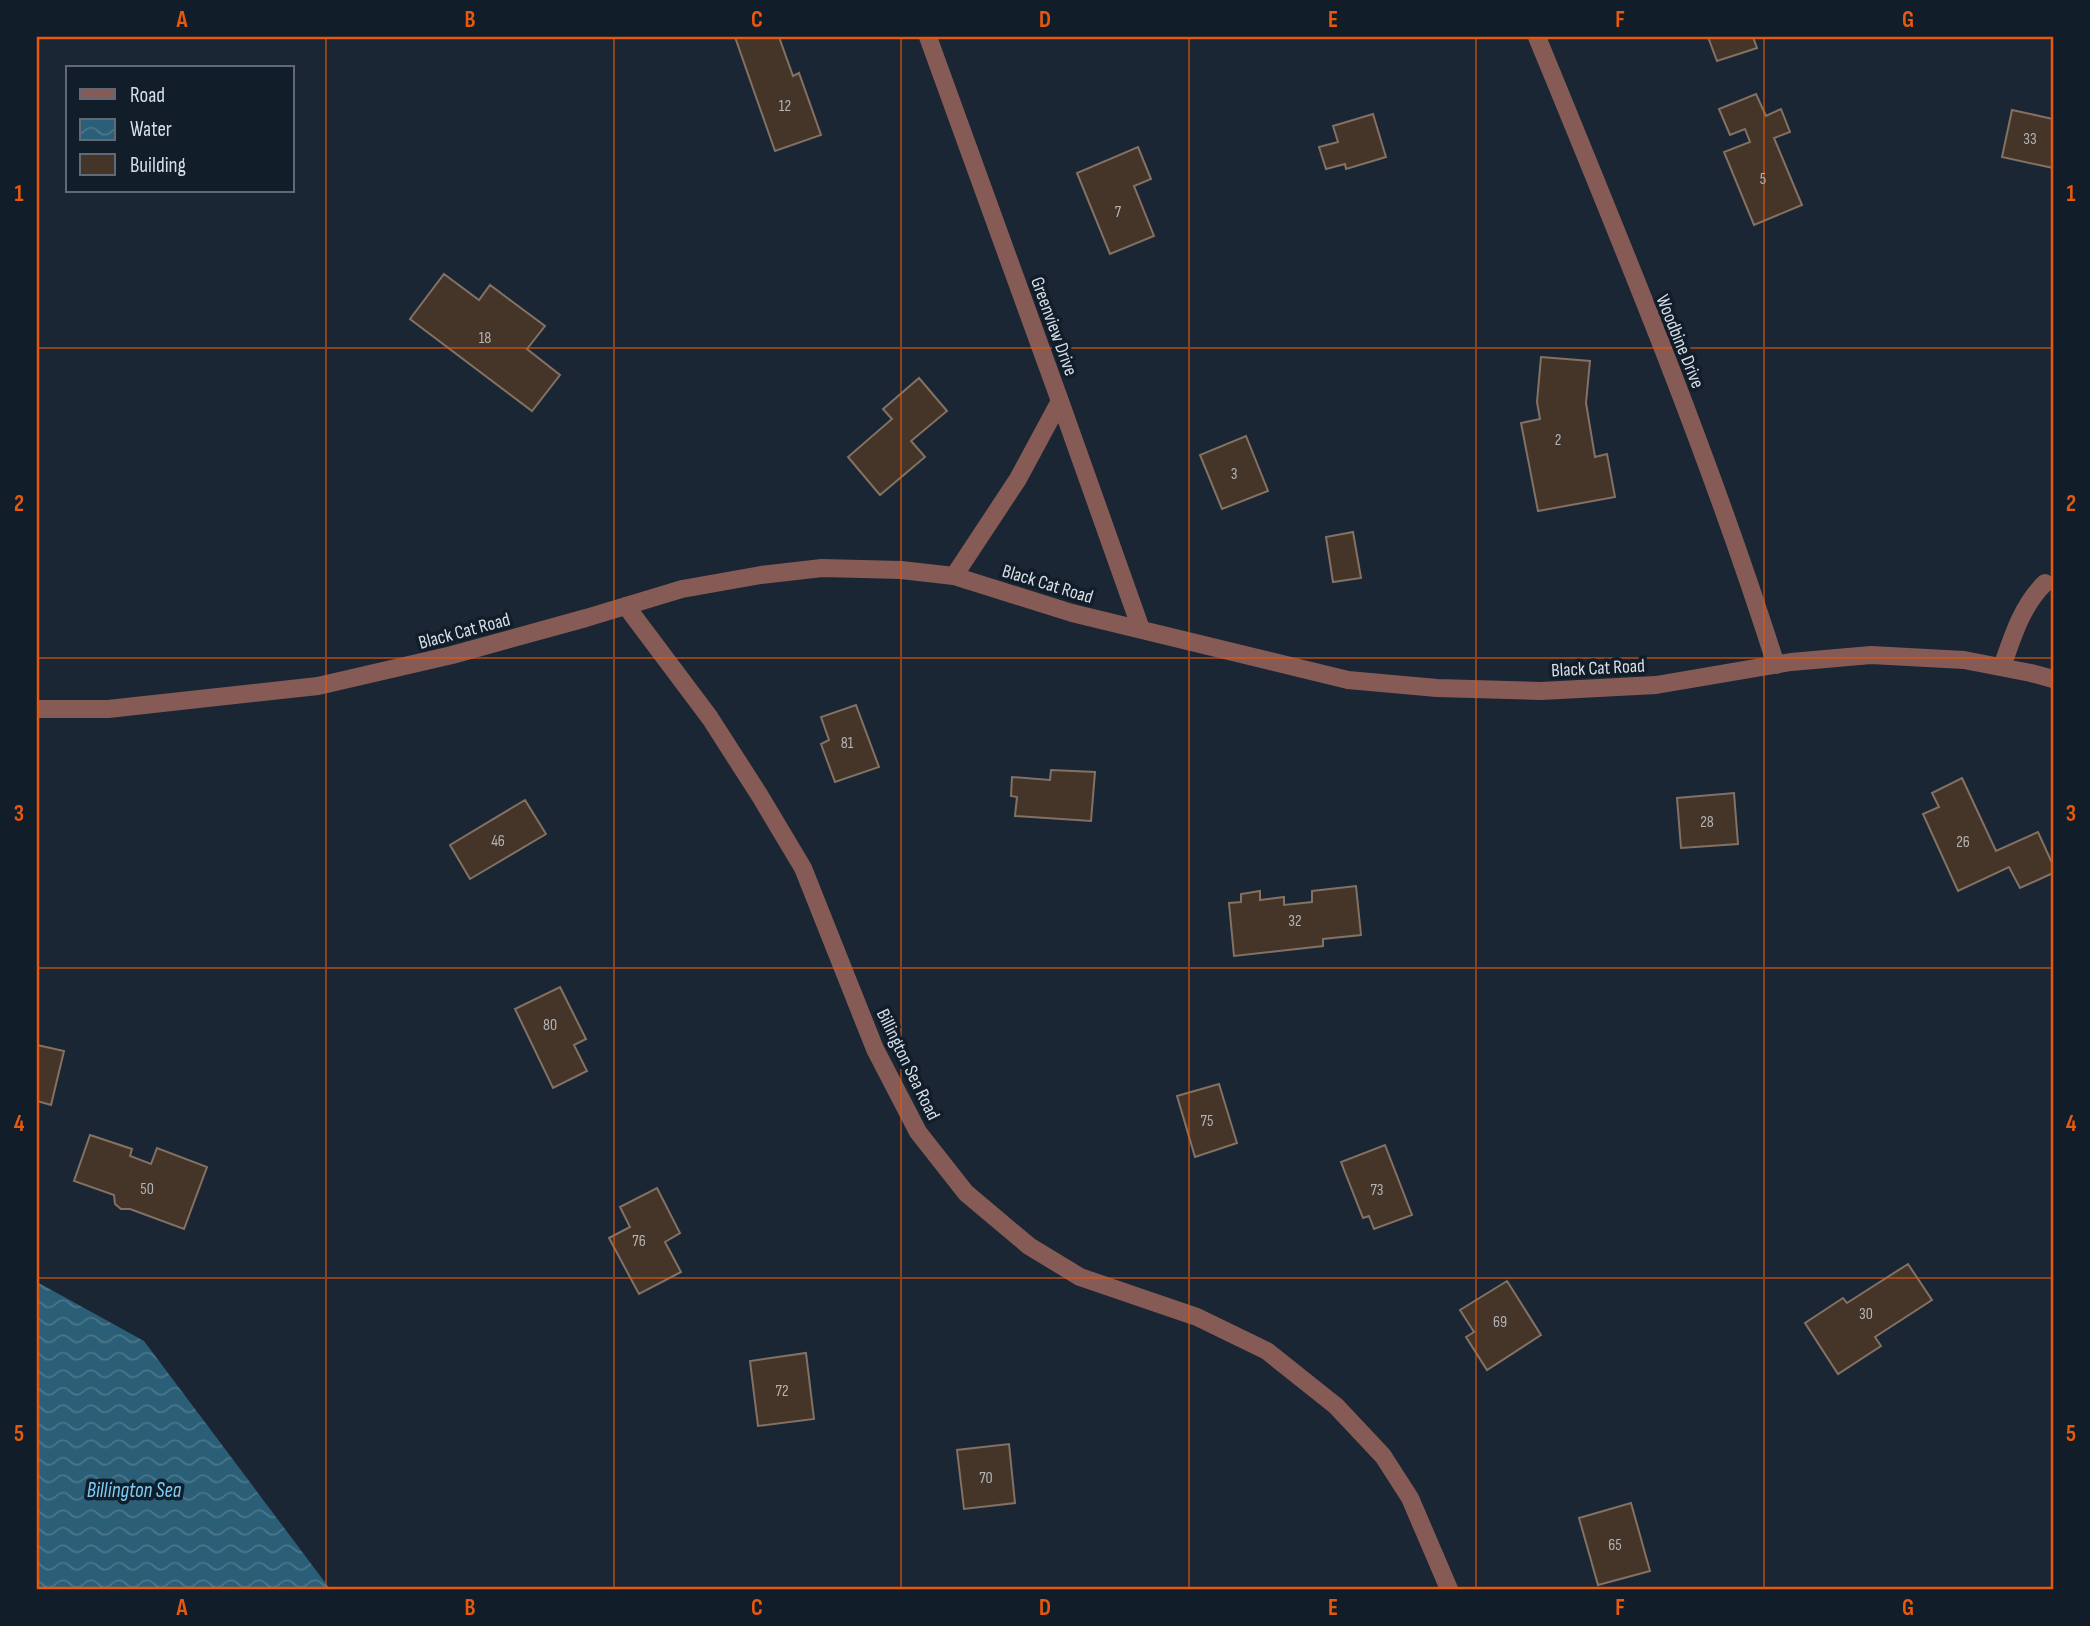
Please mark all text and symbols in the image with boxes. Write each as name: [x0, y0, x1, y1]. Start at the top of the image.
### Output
text: A: [176, 6, 189, 34]
text: B: [465, 6, 476, 34]
text: C: [751, 6, 763, 34]
text: D: [1039, 6, 1051, 34]
text: E: [1328, 6, 1338, 34]
text: F: [1615, 6, 1625, 34]
text: G: [1902, 6, 1914, 34]
legend: [66, 66, 294, 192]
text: Road: [130, 83, 165, 108]
house number: 12: [779, 97, 791, 116]
text: Water: [130, 117, 172, 142]
house number: 33: [2023, 130, 2037, 149]
text: Building: [130, 153, 186, 178]
house number: 5: [1760, 170, 1766, 189]
text: 1: [14, 180, 24, 208]
text: 1: [2066, 180, 2076, 208]
house number: 7: [1115, 203, 1122, 222]
street label: Greenview Drive: [1025, 274, 1082, 379]
street label: Woodbine Drive: [1650, 291, 1709, 392]
house number: 18: [479, 329, 491, 348]
house number: 2: [1555, 431, 1561, 450]
house number: 3: [1231, 465, 1237, 484]
text: 2: [14, 490, 24, 518]
text: 2: [2066, 490, 2076, 518]
street label: Black Cat Road: [999, 560, 1096, 609]
street label: Black Cat Road: [416, 608, 513, 655]
street label: Black Cat Road: [1551, 655, 1646, 682]
house number: 81: [841, 734, 854, 753]
text: 3: [14, 800, 24, 828]
text: 3: [2066, 800, 2076, 828]
house number: 28: [1700, 813, 1714, 832]
house number: 46: [491, 832, 505, 851]
house number: 26: [1956, 833, 1970, 852]
house number: 32: [1288, 912, 1302, 931]
street label: Billington Sea Road: [871, 1005, 945, 1124]
house number: 80: [543, 1016, 557, 1035]
text: 4: [14, 1110, 25, 1138]
text: 4: [2066, 1110, 2077, 1138]
house number: 75: [1201, 1112, 1213, 1131]
house number: 50: [140, 1180, 154, 1199]
house number: 73: [1370, 1181, 1384, 1200]
house number: 76: [632, 1232, 646, 1251]
house number: 30: [1859, 1305, 1873, 1324]
house number: 69: [1493, 1313, 1507, 1332]
house number: 72: [776, 1382, 788, 1401]
text: 5: [14, 1420, 24, 1448]
text: 5: [2066, 1420, 2076, 1448]
house number: 70: [979, 1469, 993, 1488]
water label: Billington Sea: [87, 1478, 182, 1503]
house number: 65: [1608, 1536, 1622, 1555]
text: A: [176, 1594, 189, 1622]
text: B: [465, 1594, 476, 1622]
text: C: [751, 1594, 763, 1622]
text: D: [1039, 1594, 1051, 1622]
text: E: [1328, 1594, 1338, 1622]
text: F: [1615, 1594, 1625, 1622]
text: G: [1902, 1594, 1914, 1622]

